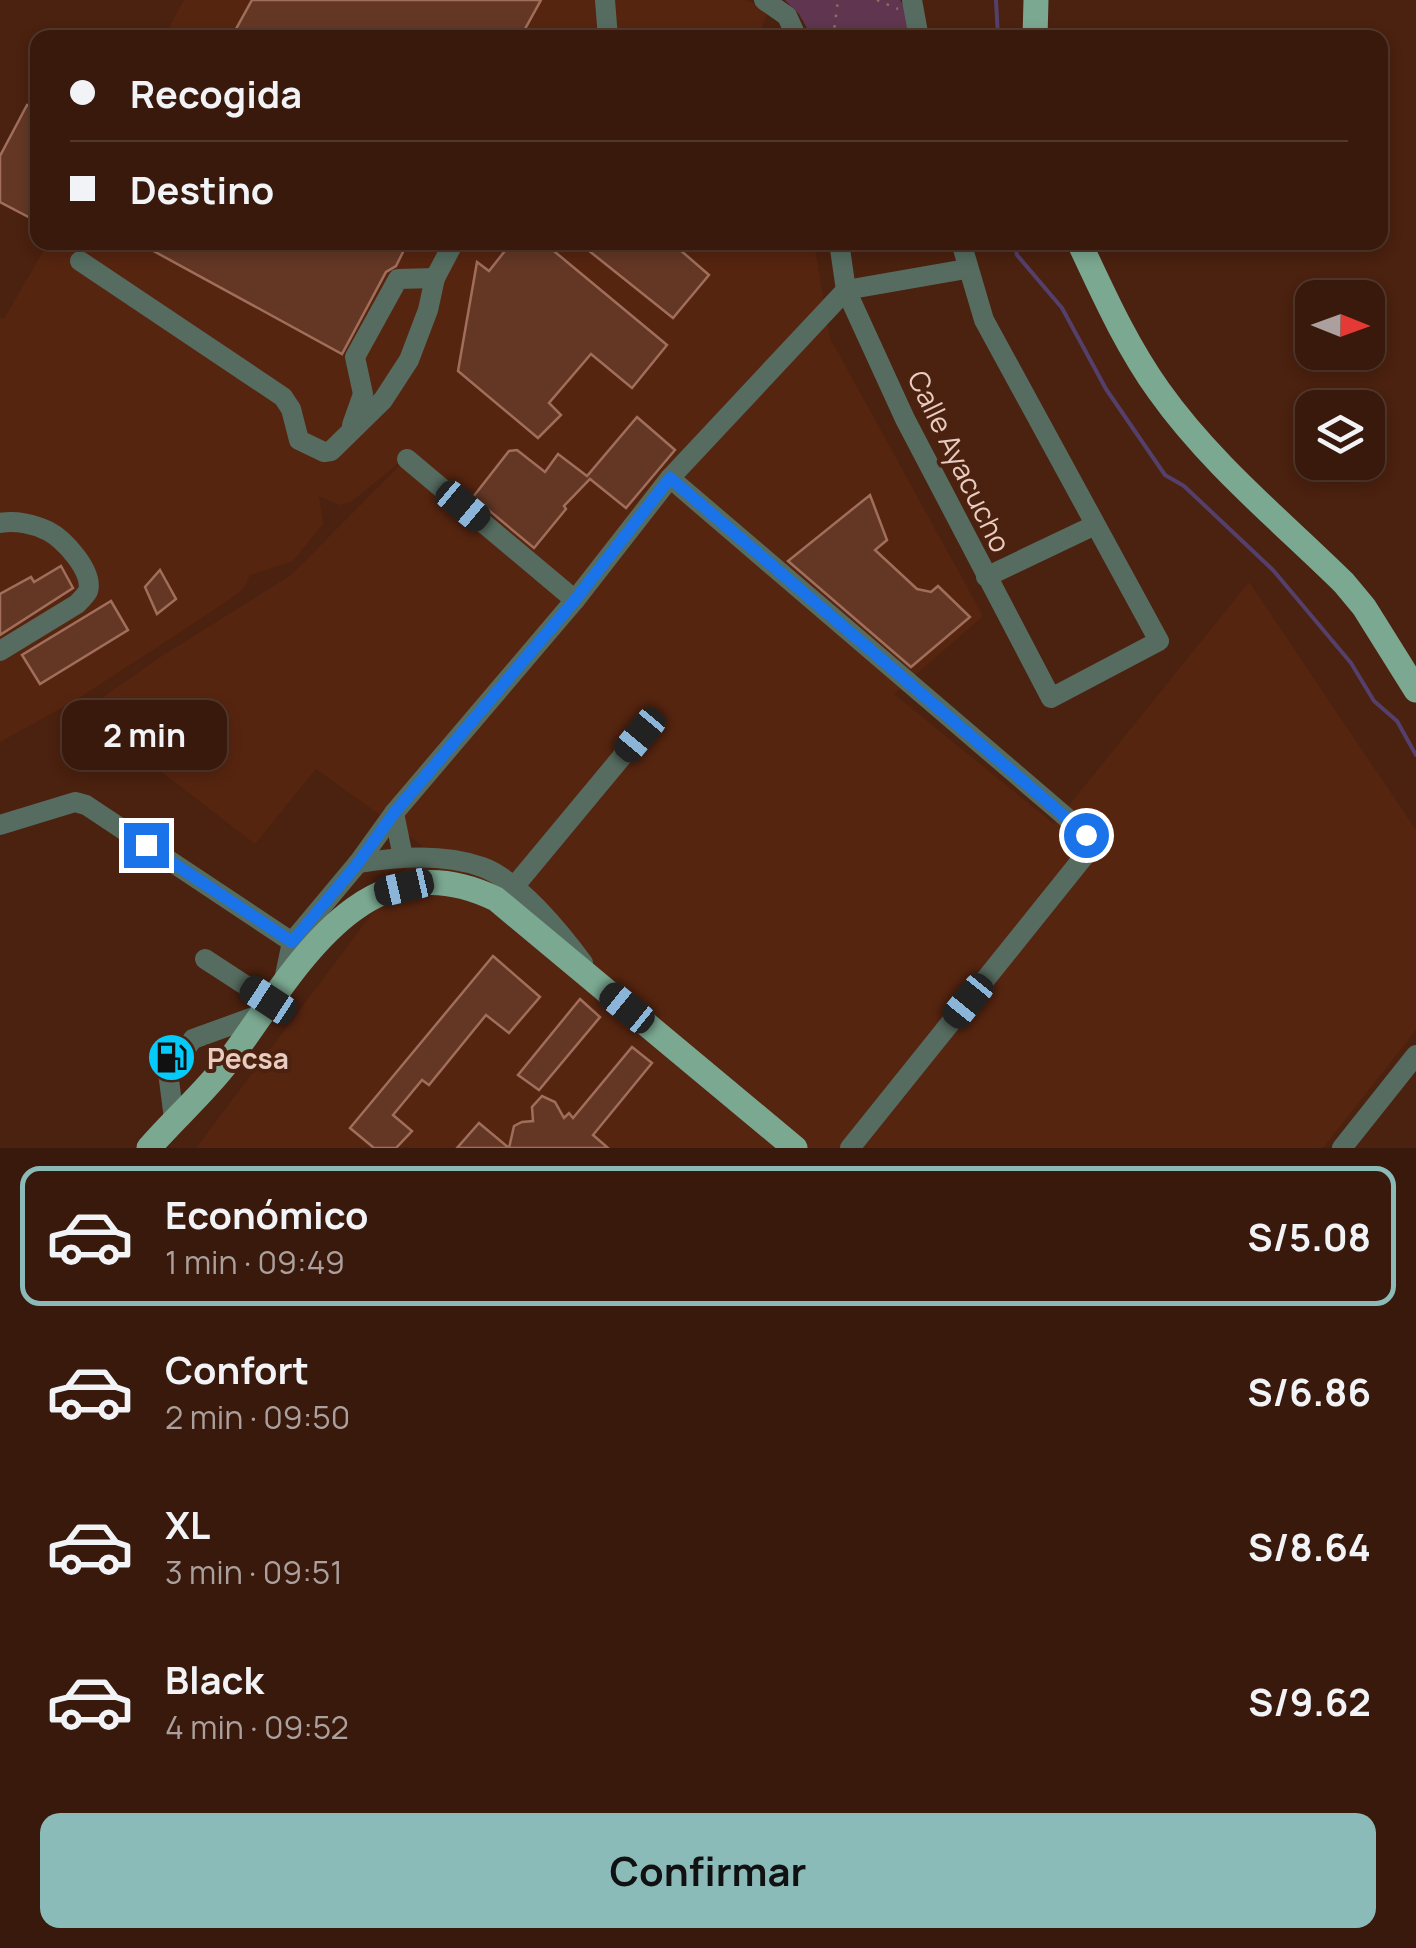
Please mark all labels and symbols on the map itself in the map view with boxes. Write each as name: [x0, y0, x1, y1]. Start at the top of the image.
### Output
north arrow: [1295, 280, 1385, 370]
street label: Calle Ayacucho: [900, 364, 1020, 558]
car: [430, 475, 496, 537]
callout: 2 min: [64, 700, 228, 770]
car: [609, 702, 671, 768]
route start: [1064, 813, 1109, 858]
route end: [124, 823, 169, 868]
car: [371, 866, 437, 908]
car: [937, 968, 999, 1034]
car: [235, 971, 301, 1029]
car: [594, 977, 660, 1039]
fuel station icon: Pecsa: [146, 1032, 198, 1084]
place label: Pecsa: [207, 1039, 289, 1077]

